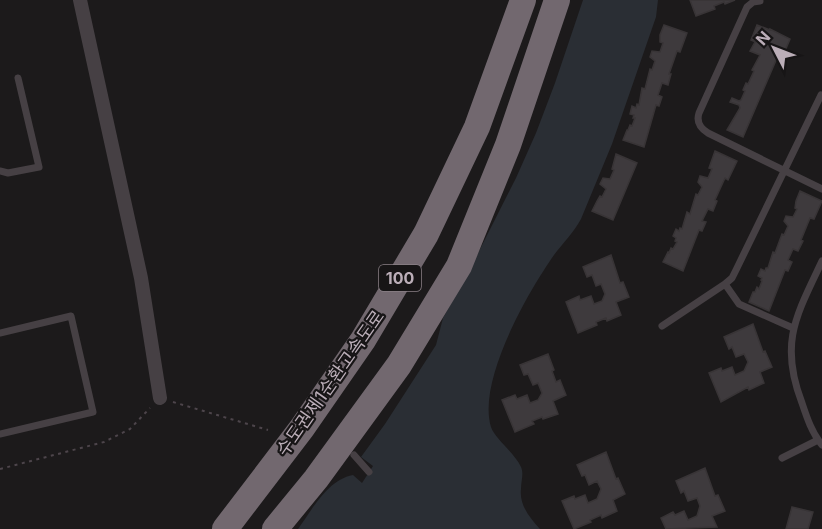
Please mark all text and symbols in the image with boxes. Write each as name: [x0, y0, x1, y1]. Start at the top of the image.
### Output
north arrow: [744, 18, 804, 78]
text: N: [751, 27, 774, 49]
road number: 100: [379, 265, 421, 291]
street label: 수도권제1순환고속도로: [272, 306, 388, 460]

